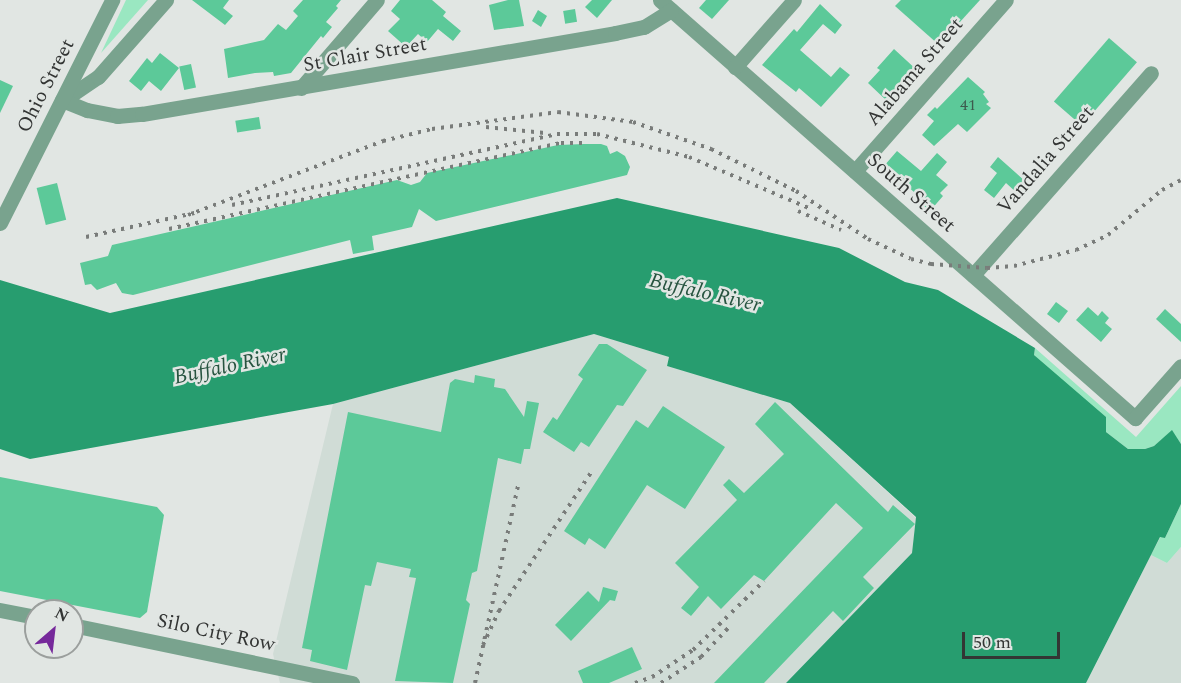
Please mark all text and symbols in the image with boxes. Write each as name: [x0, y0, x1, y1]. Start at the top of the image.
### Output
street label: Alabama Street: [861, 13, 969, 131]
street label: St Clair Street: [301, 32, 429, 78]
street label: Ohio Street: [12, 35, 80, 137]
house number: 41: [960, 95, 976, 115]
street label: Vandalia Street: [993, 101, 1099, 219]
street label: South Street: [862, 148, 960, 238]
water label: Buffalo River: [647, 268, 763, 318]
water label: Buffalo River: [172, 342, 288, 390]
north arrow: [24, 599, 84, 659]
text: N: [50, 601, 73, 629]
street label: Silo City Row: [155, 609, 277, 657]
scale bar: [965, 620, 1062, 658]
text: 50 m: [973, 629, 1011, 656]

